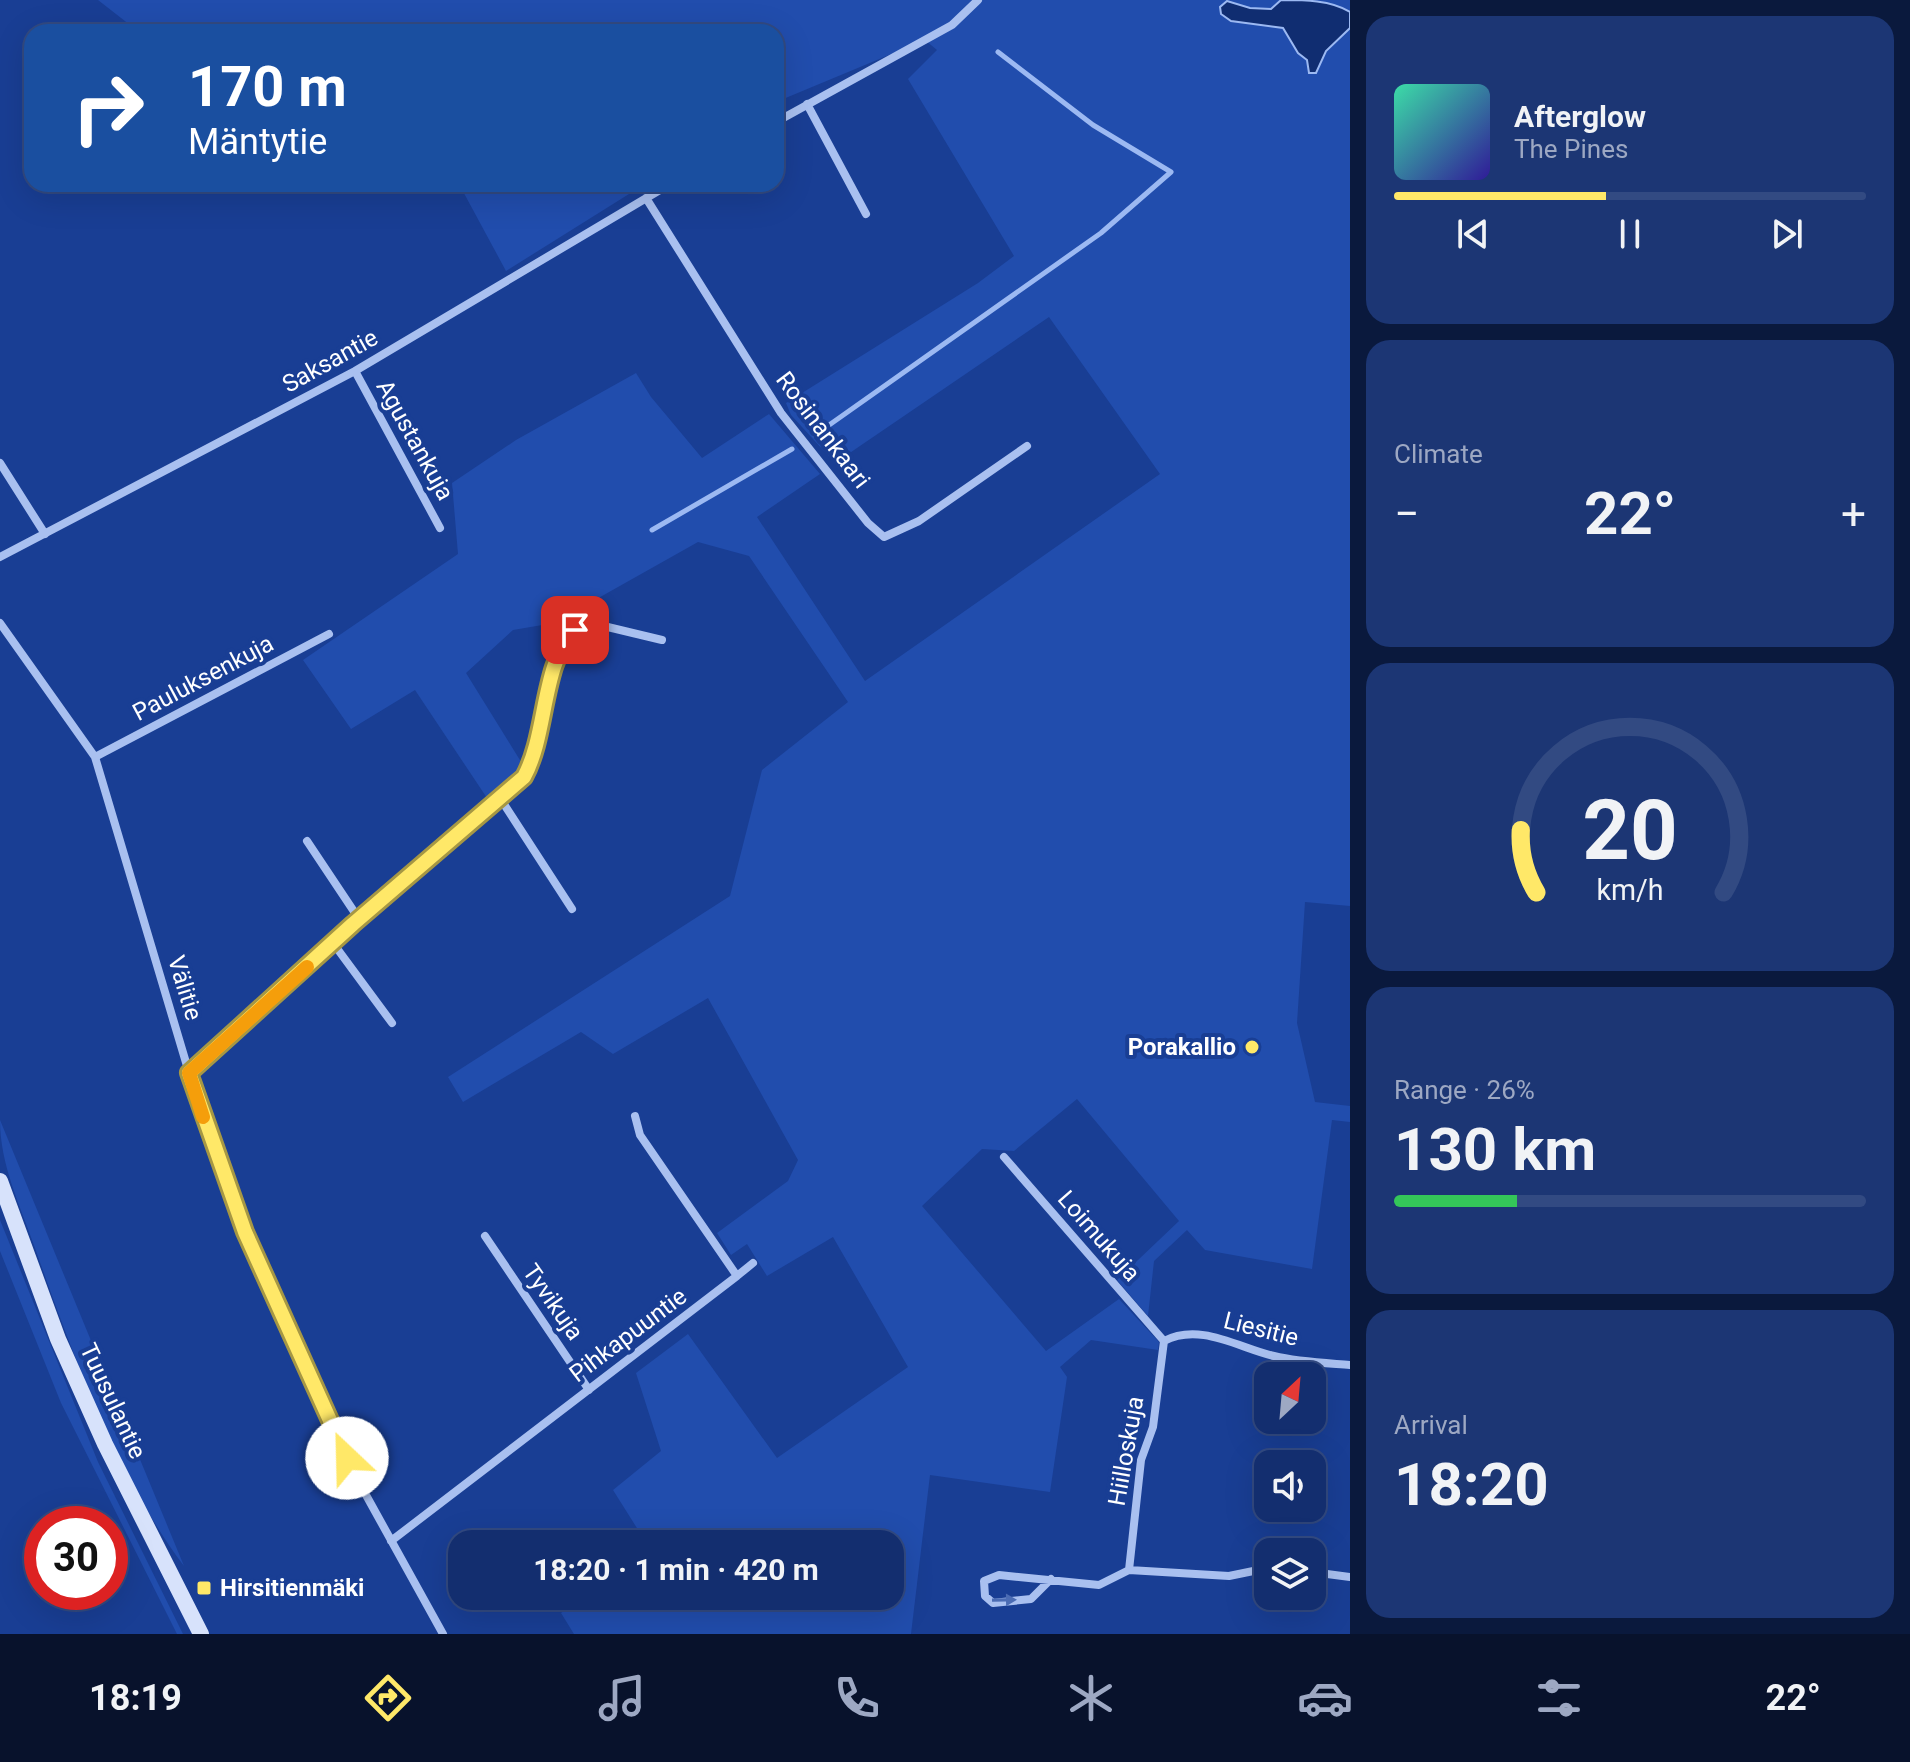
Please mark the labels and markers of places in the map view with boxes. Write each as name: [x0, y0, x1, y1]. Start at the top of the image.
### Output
pin: [541, 596, 609, 664]
place label: Porakallio: [1128, 1033, 1236, 1061]
marker: Porakallio: [1243, 1038, 1261, 1056]
place label: Hirsitienmäki: [220, 1574, 364, 1602]
marker: Hirsitienmäki: [195, 1579, 213, 1597]

